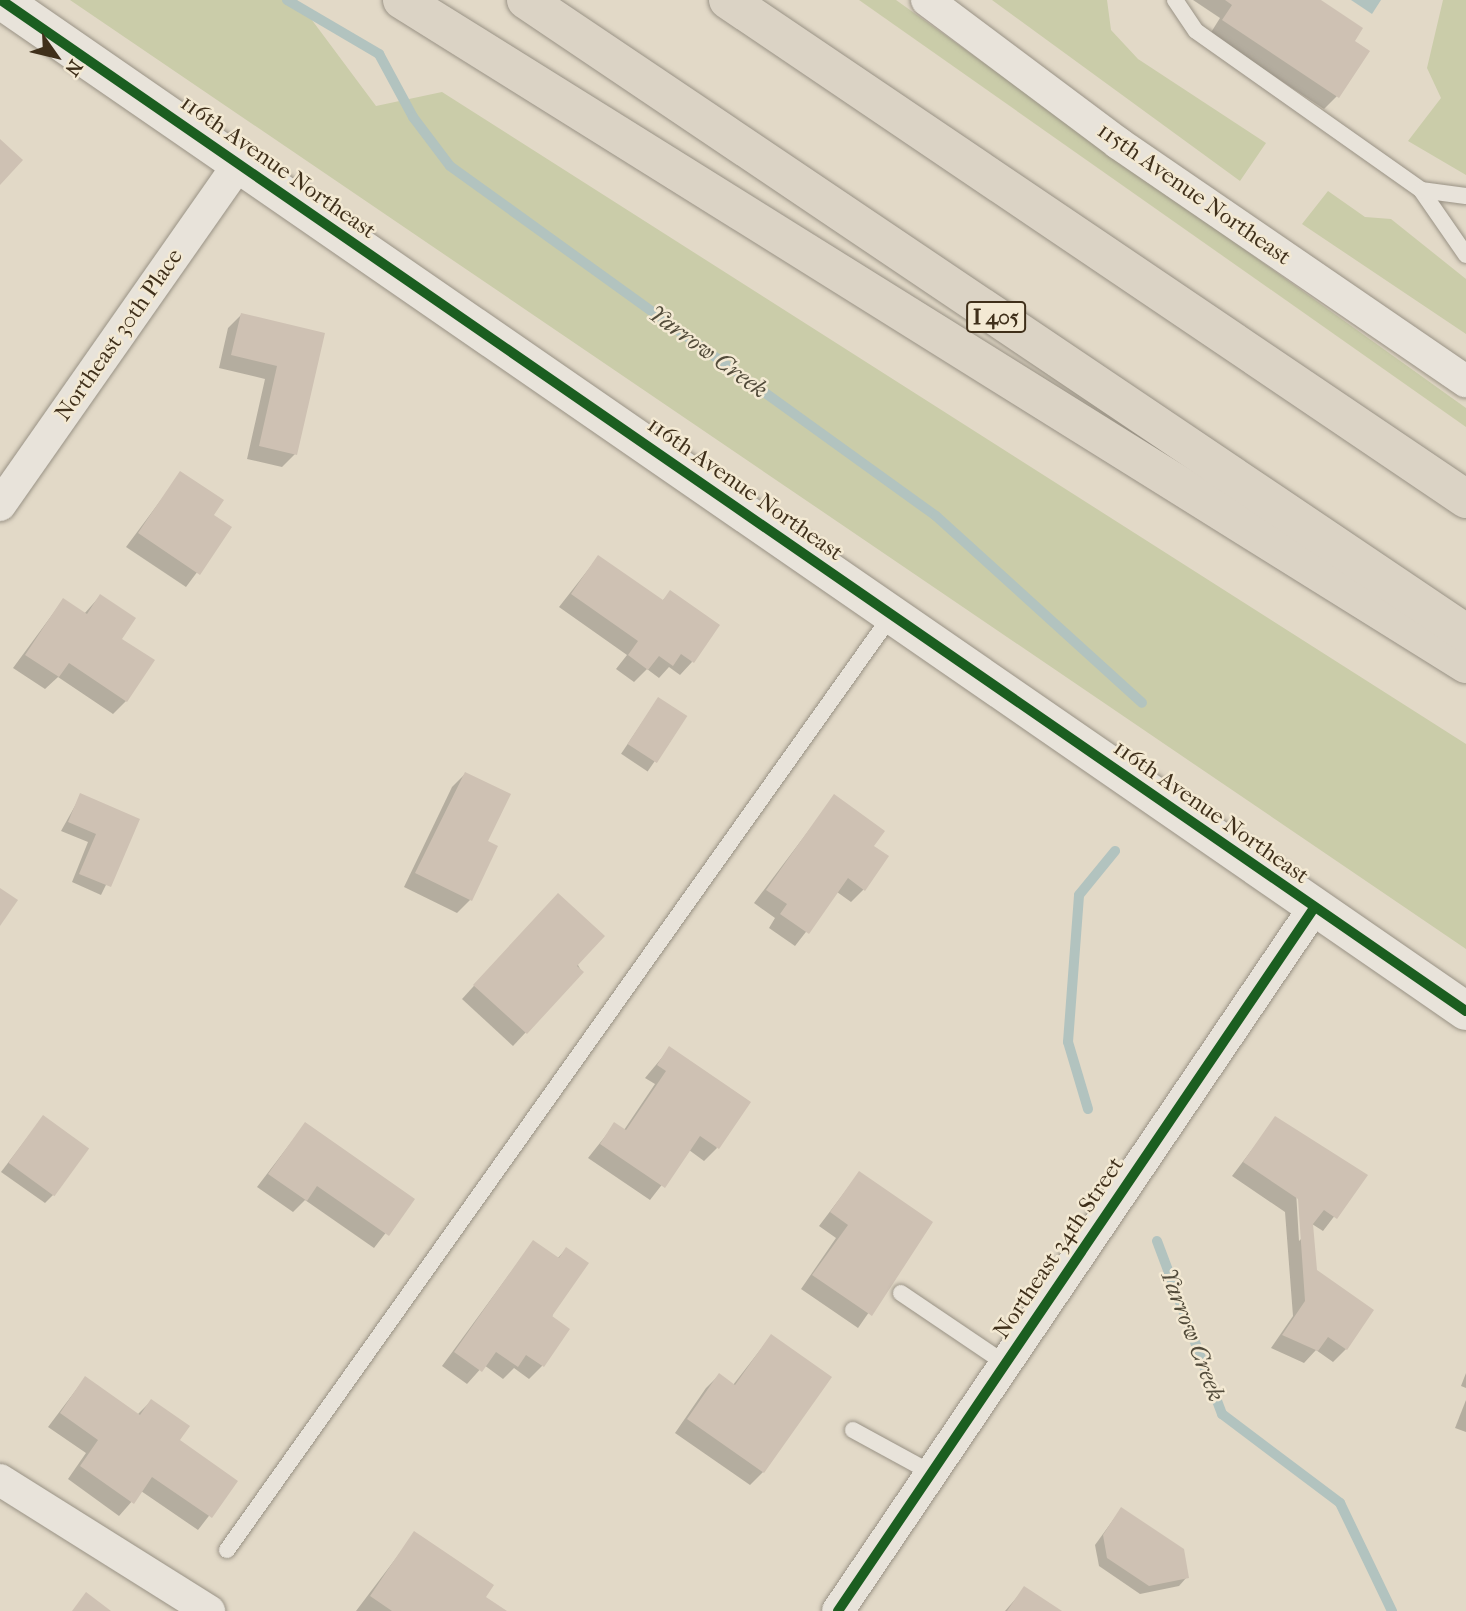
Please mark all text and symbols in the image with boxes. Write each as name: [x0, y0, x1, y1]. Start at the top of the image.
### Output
north arrow: [21, 21, 91, 91]
text: N: [60, 56, 87, 80]
street label: 116th Avenue Northeast: [175, 89, 381, 245]
street label: 115th Avenue Northeast: [1092, 117, 1296, 271]
street label: Northeast 30th Place: [49, 244, 189, 426]
water label: Yarrow Creek: [643, 299, 773, 405]
road number: I 405: [964, 300, 1028, 334]
street label: 116th Avenue Northeast: [642, 411, 848, 567]
street label: 116th Avenue Northeast: [1108, 734, 1314, 890]
street label: Northeast 34th Street: [988, 1152, 1130, 1344]
water label: Yarrow Creek: [1153, 1264, 1231, 1406]

